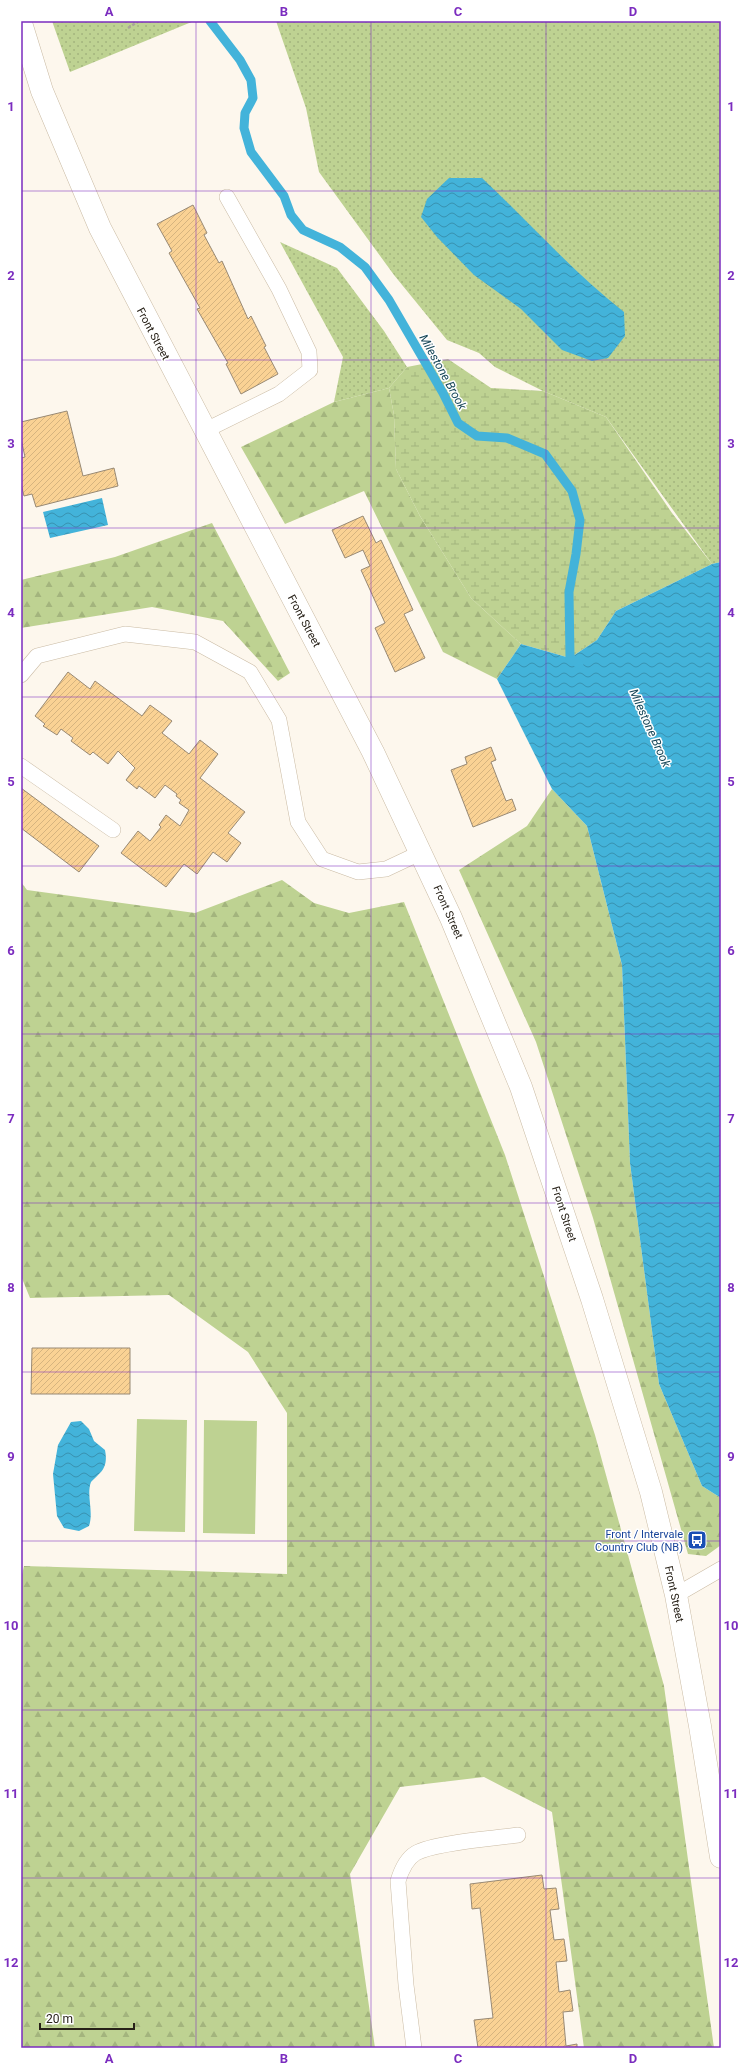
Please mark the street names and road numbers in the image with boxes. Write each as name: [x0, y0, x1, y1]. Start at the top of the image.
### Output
street label: Front Street: [134, 306, 172, 363]
street label: Front Street: [285, 593, 323, 650]
street label: Front Street: [430, 883, 466, 941]
street label: Front Street: [549, 1185, 579, 1244]
street label: Front Street: [662, 1565, 686, 1624]

